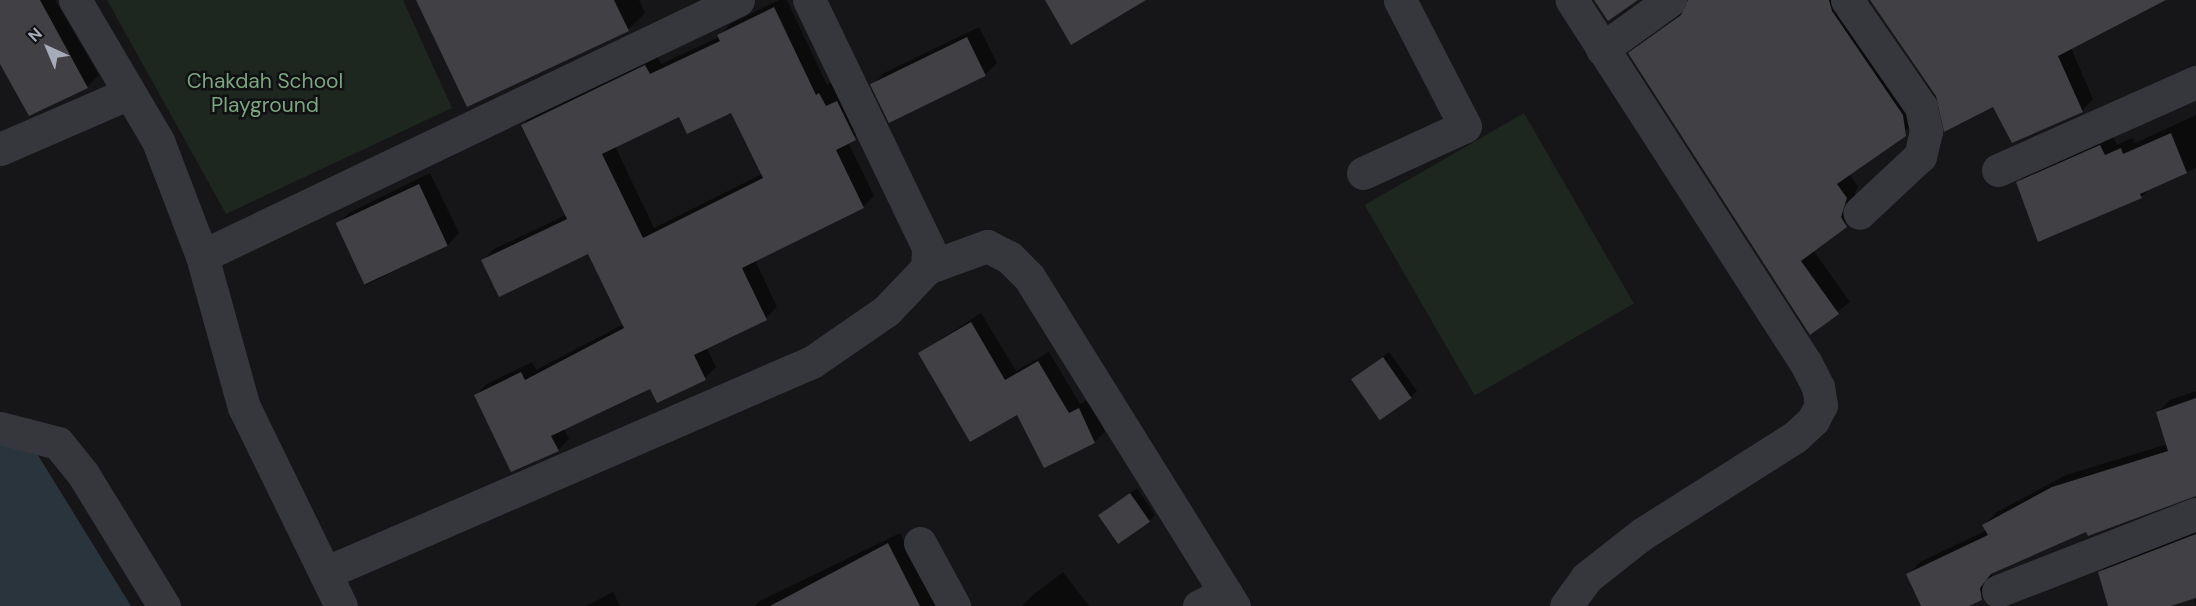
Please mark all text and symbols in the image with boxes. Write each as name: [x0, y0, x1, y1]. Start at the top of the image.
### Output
north arrow: [18, 18, 78, 78]
text: N: [24, 23, 47, 46]
park label: Chakdah School Playground: [187, 68, 343, 118]

